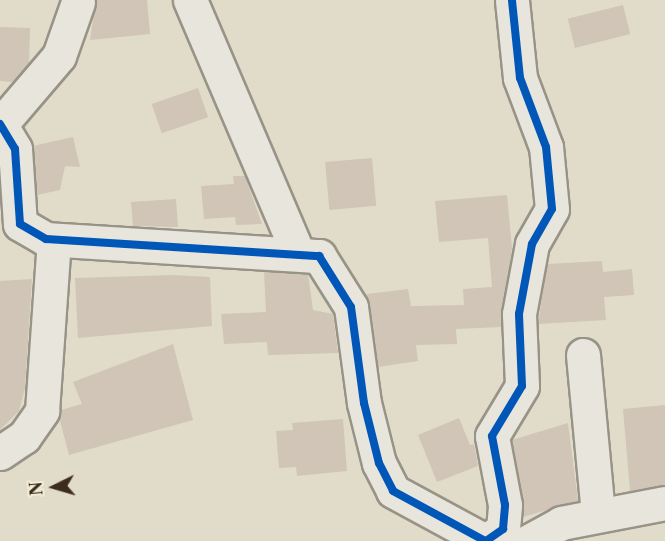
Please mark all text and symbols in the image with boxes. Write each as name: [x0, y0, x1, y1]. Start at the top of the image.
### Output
north arrow: [24, 457, 84, 517]
text: N: [26, 481, 47, 496]

